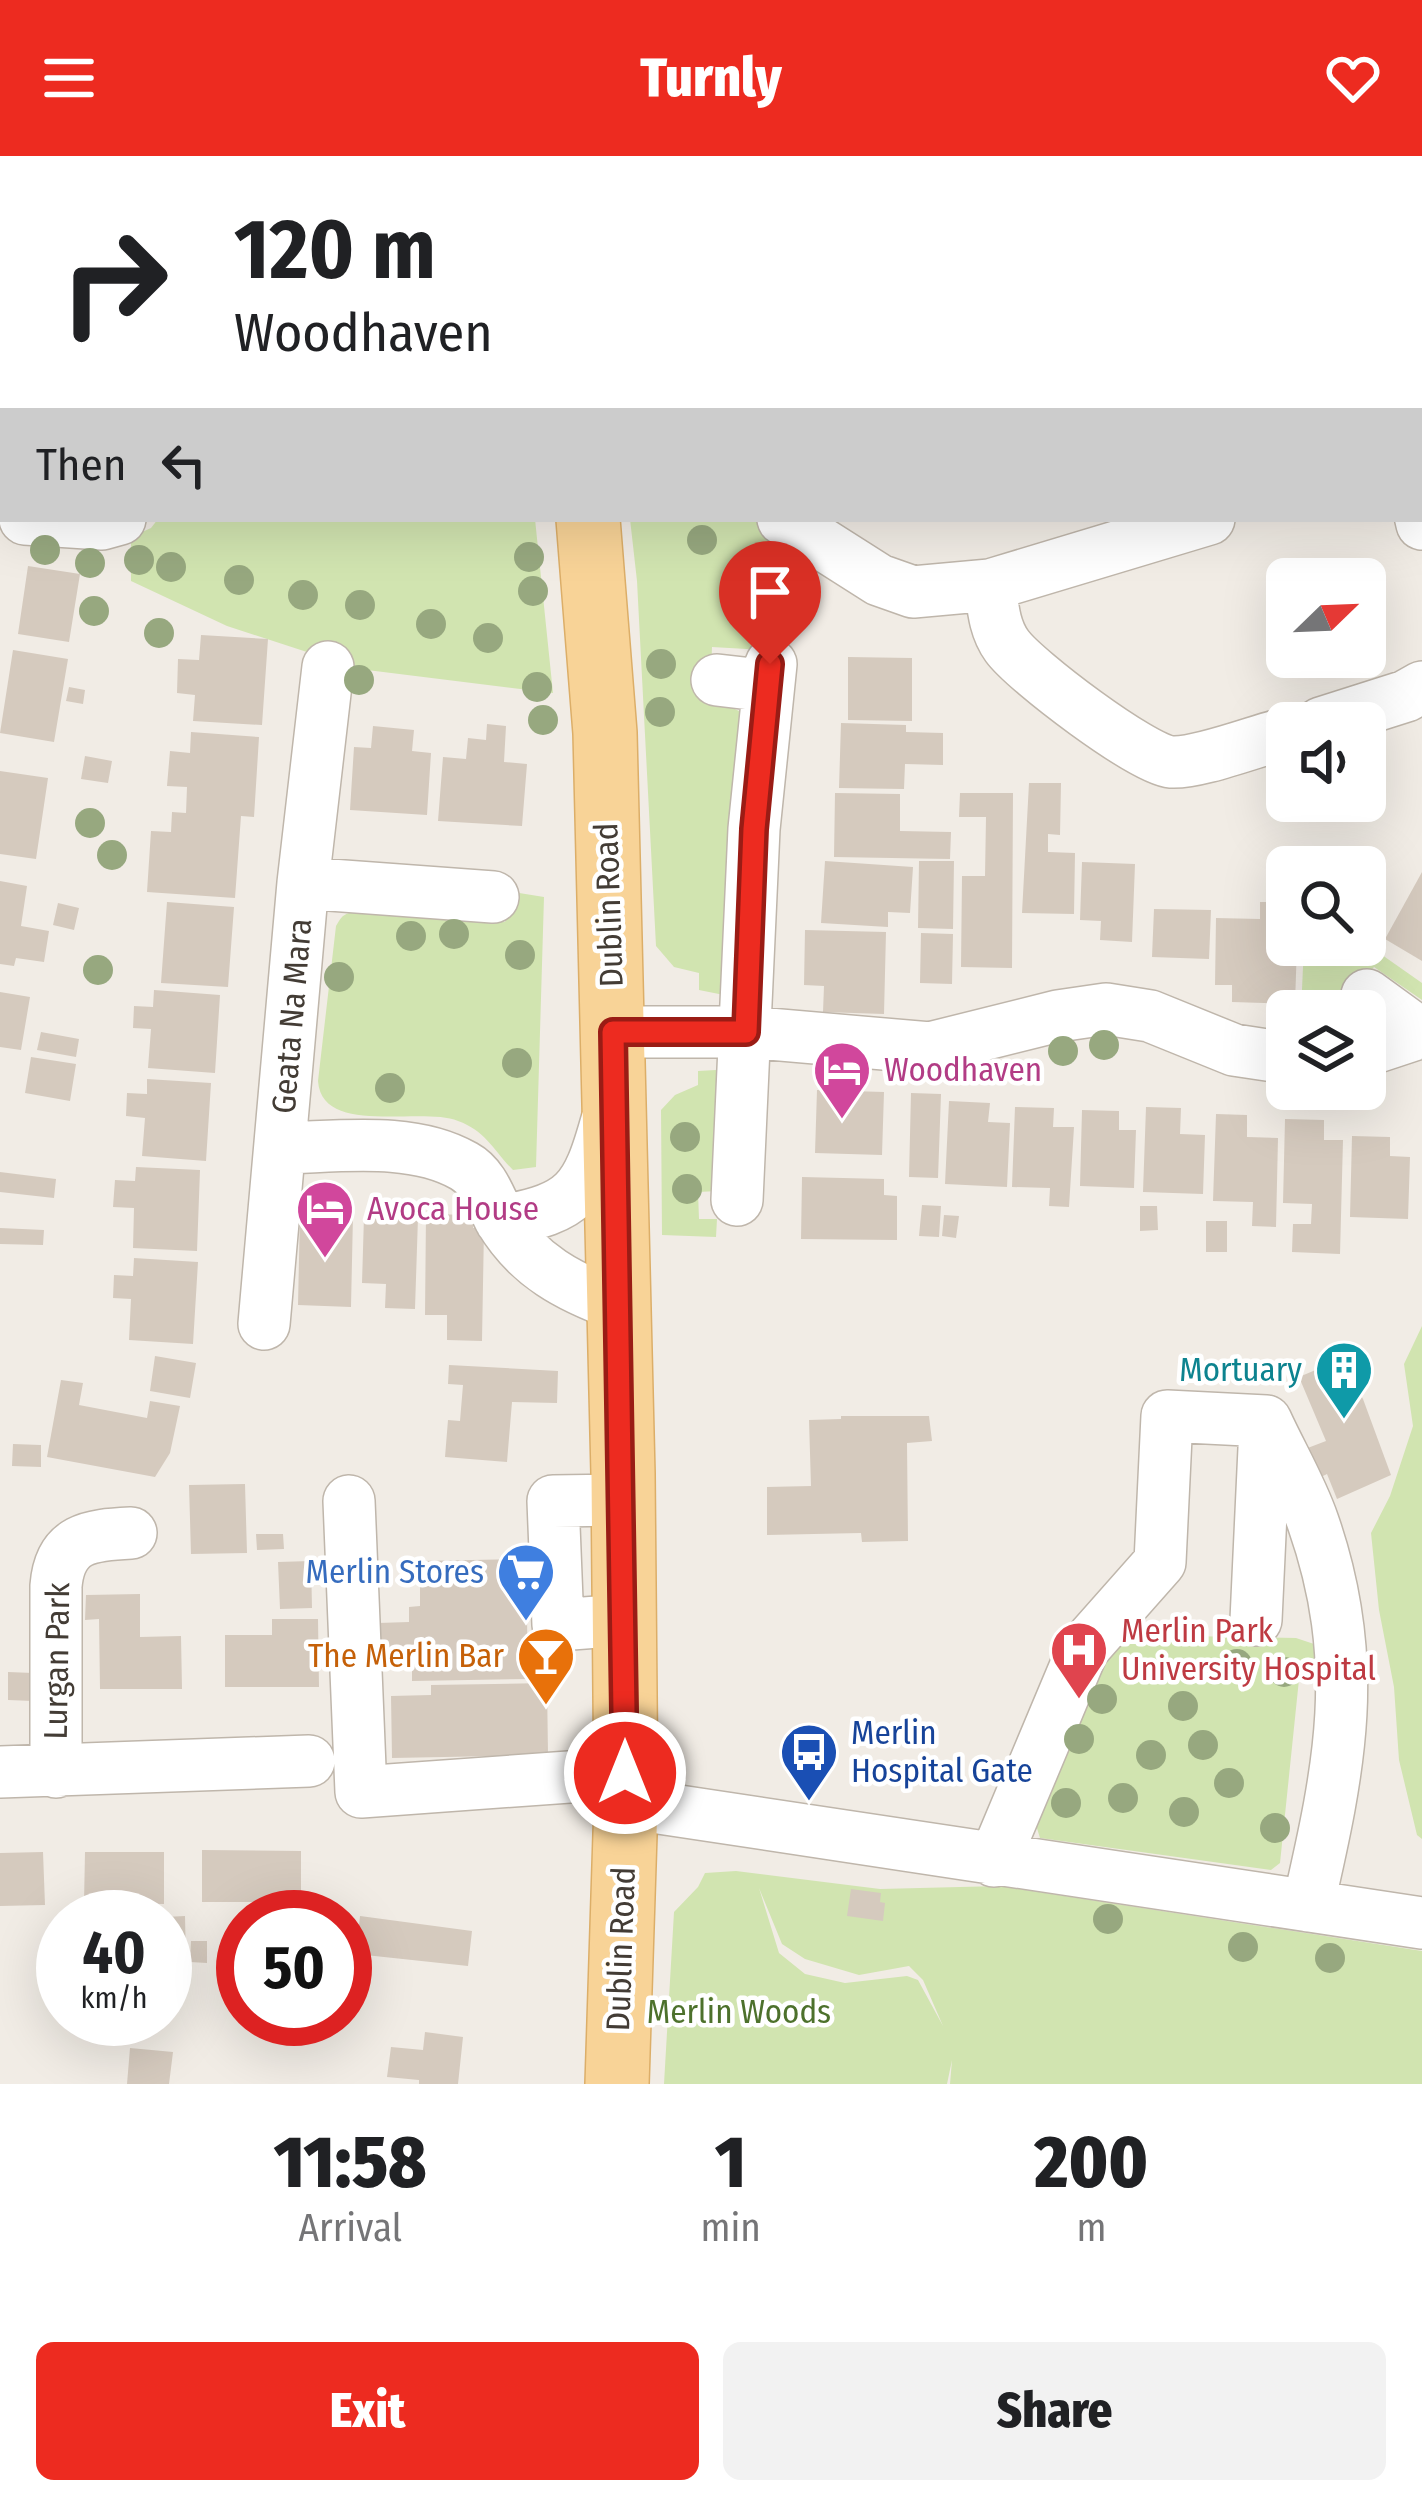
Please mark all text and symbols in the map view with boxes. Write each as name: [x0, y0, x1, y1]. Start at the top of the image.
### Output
icon: menu: [36, 45, 102, 111]
icon: heart: [1320, 45, 1386, 111]
text: Turnly: [640, 46, 782, 110]
text: 120 m: [234, 199, 436, 300]
icon: right: [36, 204, 192, 360]
text: Woodhaven: [234, 301, 493, 365]
icon: left: [151, 432, 217, 498]
text: Then: [36, 438, 127, 492]
pin: [719, 541, 821, 664]
north arrow: [1266, 558, 1386, 678]
map controls: [1266, 558, 1386, 1110]
icon: arrive: [737, 559, 803, 625]
button: sound: [1266, 702, 1386, 822]
street label: Dublin Road: [586, 822, 632, 988]
button: search: [1266, 846, 1386, 966]
street label: Geata Na Mara: [264, 917, 320, 1115]
button: layers: [1266, 990, 1386, 1110]
hotel icon: Woodhaven: [811, 1039, 873, 1121]
place label: Woodhaven: [884, 1050, 1042, 1090]
hotel icon: Avoca House: [294, 1178, 356, 1260]
place label: Avoca House: [367, 1189, 539, 1229]
building icon: Mortuary: [1313, 1339, 1375, 1421]
place label: Mortuary: [1179, 1350, 1302, 1390]
supermarket icon: Merlin Stores: [495, 1541, 557, 1623]
place label: Merlin Stores: [306, 1552, 484, 1592]
street label: Lurgan Park: [36, 1581, 78, 1740]
place label: Merlin Park University Hospital: [1121, 1611, 1376, 1689]
hospital icon: Merlin Park University Hospital: [1048, 1619, 1110, 1701]
bar icon: The Merlin Bar: [515, 1625, 577, 1707]
place label: The Merlin Bar: [308, 1636, 504, 1676]
position arrow: [562, 1710, 688, 1836]
place label: Merlin Hospital Gate: [851, 1713, 1033, 1791]
bus stop icon: Merlin Hospital Gate: [778, 1721, 840, 1803]
street label: Dublin Road: [598, 1866, 644, 2032]
speed limit sign: 50: [216, 1890, 372, 2046]
text: 40: [82, 1917, 146, 1989]
text: km/h: [81, 1980, 147, 2016]
park label: Merlin Woods: [647, 1992, 831, 2032]
text: 11:58: [274, 2120, 427, 2206]
text: 1: [715, 2120, 746, 2206]
text: 200: [1035, 2120, 1148, 2206]
text: Arrival: [299, 2205, 402, 2251]
text: min: [700, 2205, 761, 2251]
text: m: [1076, 2205, 1106, 2251]
button: Exit: [36, 2342, 699, 2480]
button: Share: [723, 2342, 1386, 2480]

